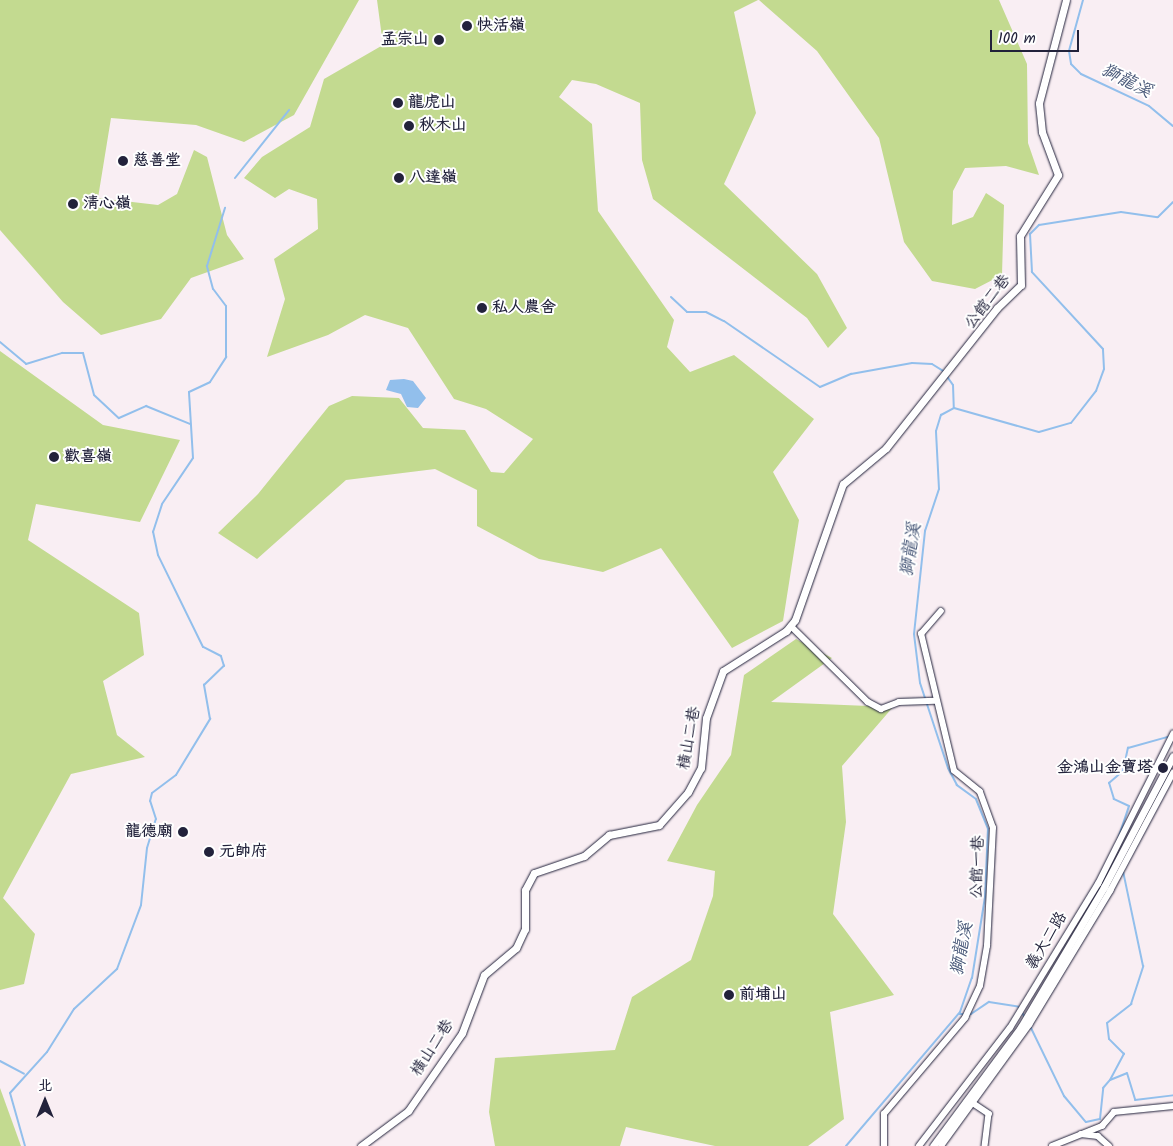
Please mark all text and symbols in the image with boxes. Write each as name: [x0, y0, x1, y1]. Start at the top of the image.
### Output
place label: 快活嶺: [477, 16, 525, 36]
marker: 快活嶺: [461, 20, 473, 32]
scale bar: [993, 20, 1082, 52]
text: 100 m: [998, 27, 1036, 51]
place label: 孟宗山: [381, 30, 429, 50]
marker: 孟宗山: [433, 34, 445, 46]
water label: 獅龍溪: [1097, 60, 1155, 104]
place label: 龍虎山: [408, 93, 456, 113]
marker: 龍虎山: [392, 97, 404, 109]
place label: 秋木山: [419, 116, 467, 136]
marker: 秋木山: [403, 120, 415, 132]
place label: 慈善堂: [133, 151, 181, 171]
marker: 慈善堂: [117, 155, 129, 167]
place label: 八達嶺: [409, 168, 457, 188]
marker: 八達嶺: [393, 172, 405, 184]
place label: 清心嶺: [83, 194, 131, 214]
marker: 清心嶺: [67, 198, 79, 210]
street label: 公館二巷: [961, 271, 1015, 333]
place label: 私人農舍: [492, 298, 556, 318]
marker: 私人農舍: [476, 302, 488, 314]
place label: 歡喜嶺: [64, 447, 112, 467]
marker: 歡喜嶺: [48, 451, 60, 463]
water label: 獅龍溪: [897, 522, 927, 578]
street label: 橫山二巷: [675, 705, 705, 771]
place label: 金鴻山金寶塔: [1057, 758, 1153, 778]
marker: 金鴻山金寶塔: [1157, 762, 1169, 774]
place label: 龍德廟: [125, 822, 173, 842]
marker: 龍德廟: [177, 826, 189, 838]
street label: 公館一巷: [967, 835, 989, 899]
place label: 元帥府: [219, 842, 267, 862]
marker: 元帥府: [203, 846, 215, 858]
street label: 義大二路: [1022, 909, 1072, 973]
water label: 獅龍溪: [947, 920, 979, 978]
place label: 前埔山: [739, 985, 787, 1005]
marker: 前埔山: [723, 989, 735, 1001]
street label: 橫山二巷: [408, 1016, 458, 1080]
text: 北: [38, 1075, 52, 1097]
north arrow: [20, 1076, 70, 1126]

